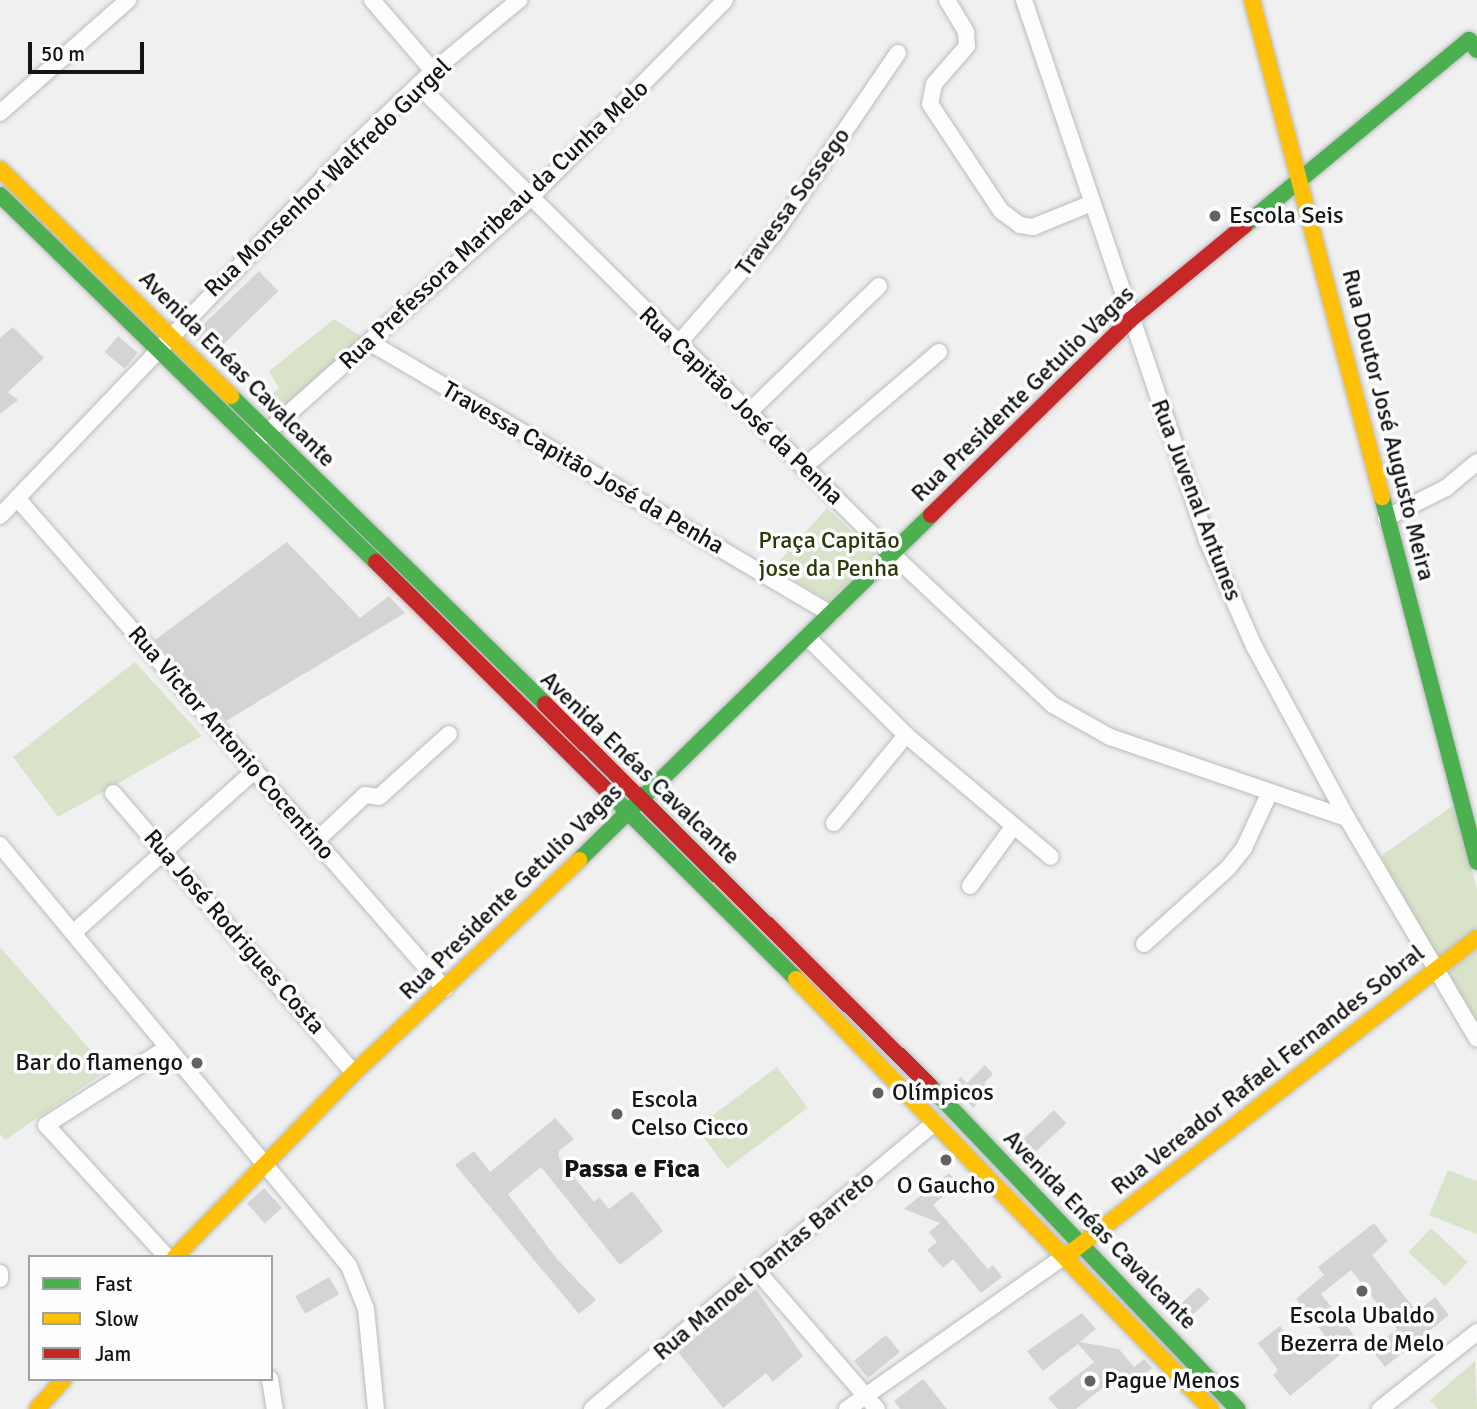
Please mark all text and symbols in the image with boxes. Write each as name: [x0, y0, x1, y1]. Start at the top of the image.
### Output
scale bar: [32, 28, 147, 72]
text: 50 m: [41, 41, 85, 67]
street label: Rua Monsenhor Walfredo Gurgel: [199, 53, 457, 303]
street label: Rua Prefessora Maribeau da Cunha Melo: [334, 74, 654, 376]
street label: Travessa Sossego: [730, 122, 856, 282]
place label: Escola Seis: [1229, 202, 1344, 230]
marker: Escola Seis: [1207, 208, 1223, 224]
street label: Avenida Enéas Cavalcante: [133, 265, 341, 473]
street label: Rua Doutor José Augusto Meira: [1335, 266, 1441, 584]
street label: Rua Presidente Getulio Vagas: [906, 280, 1140, 508]
street label: Rua Capitão José da Penha: [633, 301, 849, 511]
street label: Travessa Capitão José da Penha: [437, 375, 729, 561]
street label: Rua Juvenal Antunes: [1144, 395, 1248, 605]
park label: Praça Capitão jose da Penha: [758, 527, 900, 583]
street label: Rua Victor Antonio Cocentino: [122, 620, 340, 866]
street label: Avenida Enéas Cavalcante: [534, 665, 746, 871]
street label: Rua Presidente Getulio Vagas: [394, 778, 628, 1006]
street label: Rua José Rodrigues Costa: [137, 824, 331, 1040]
street label: Rua Vereador Rafael Fernandes Sobral: [1106, 939, 1430, 1201]
place label: Bar do flamengo: [15, 1049, 183, 1077]
marker: Bar do flamengo: [189, 1055, 205, 1071]
place label: Olímpicos: [892, 1079, 994, 1107]
marker: Olímpicos: [870, 1085, 886, 1101]
place label: Escola Celso Cicco: [631, 1086, 748, 1142]
marker: Escola Celso Cicco: [609, 1106, 625, 1122]
street label: Avenida Enéas Cavalcante: [997, 1124, 1203, 1336]
marker: O Gaucho: [938, 1152, 954, 1168]
district label: Passa e Fica: [564, 1154, 700, 1186]
street label: Rua Manoel Dantas Barreto: [648, 1165, 880, 1367]
place label: O Gaucho: [897, 1172, 995, 1200]
legend: [28, 1255, 273, 1381]
text: Fast: [95, 1271, 132, 1297]
marker: Escola Ubaldo Bezerra de Melo: [1354, 1283, 1370, 1299]
place label: Escola Ubaldo Bezerra de Melo: [1280, 1302, 1444, 1358]
text: Slow: [95, 1306, 139, 1332]
text: Jam: [95, 1341, 131, 1367]
place label: Pague Menos: [1104, 1367, 1240, 1395]
marker: Pague Menos: [1082, 1373, 1098, 1389]

